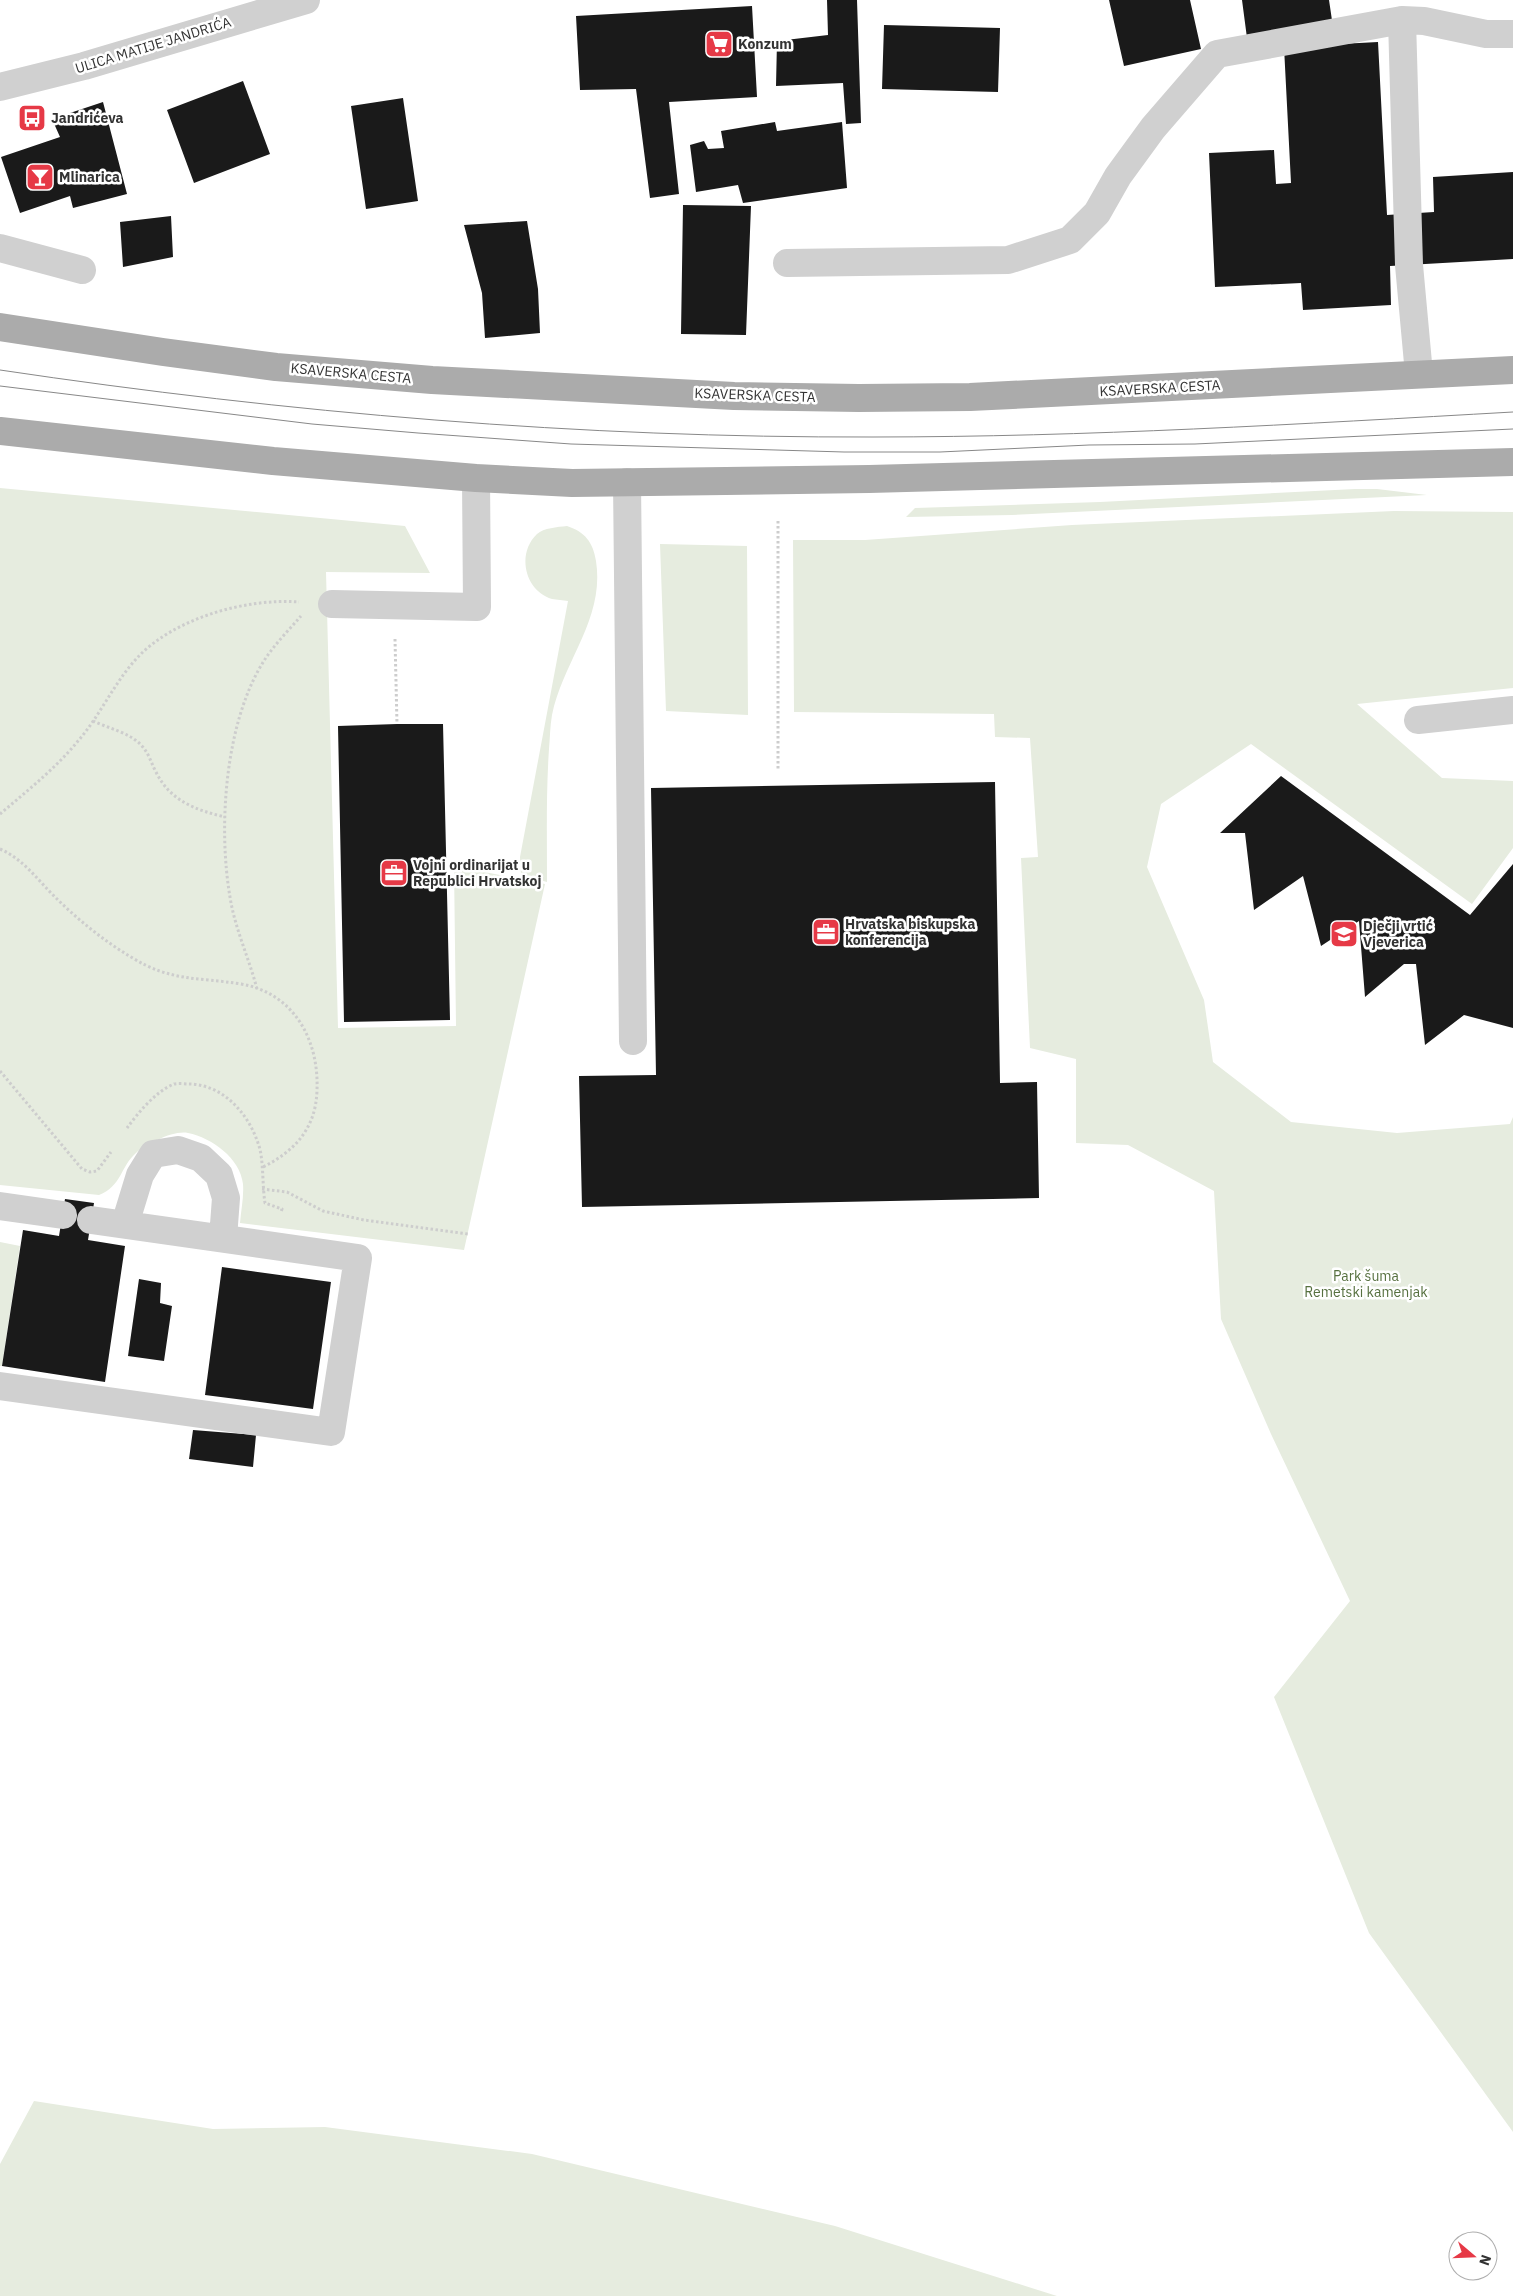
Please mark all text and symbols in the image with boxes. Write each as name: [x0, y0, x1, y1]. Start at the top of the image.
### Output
street label: ULICA MATIJE JANDRIĆA: [73, 12, 233, 77]
supermarket icon: Konzum: [704, 29, 734, 59]
place label: Konzum: [738, 35, 792, 53]
bus stop icon: Jandrićeva: [17, 103, 47, 133]
place label: Jandrićeva: [51, 109, 124, 127]
bar icon: Mlinarica: [25, 162, 55, 192]
place label: Mlinarica: [59, 168, 120, 186]
street label: KSAVERSKA CESTA: [290, 359, 412, 387]
street label: KSAVERSKA CESTA: [1099, 376, 1221, 400]
street label: KSAVERSKA CESTA: [694, 384, 816, 406]
place label: Vojni ordinarijat u Republici Hrvatskoj: [413, 856, 541, 890]
office icon: Vojni ordinarijat u Republici Hrvatskoj: [379, 858, 409, 888]
place label: Hrvatska biskupska konferencija: [845, 915, 975, 949]
office icon: Hrvatska biskupska konferencija: [811, 917, 841, 947]
place label: Dječji vrtić Vjeverica: [1363, 917, 1433, 951]
school or university icon: Dječji vrtić Vjeverica: [1329, 919, 1359, 949]
park label: Park šuma Remetski kamenjak: [1304, 1267, 1428, 1301]
north arrow: [1448, 2231, 1498, 2281]
text: N: [1475, 2253, 1495, 2268]

